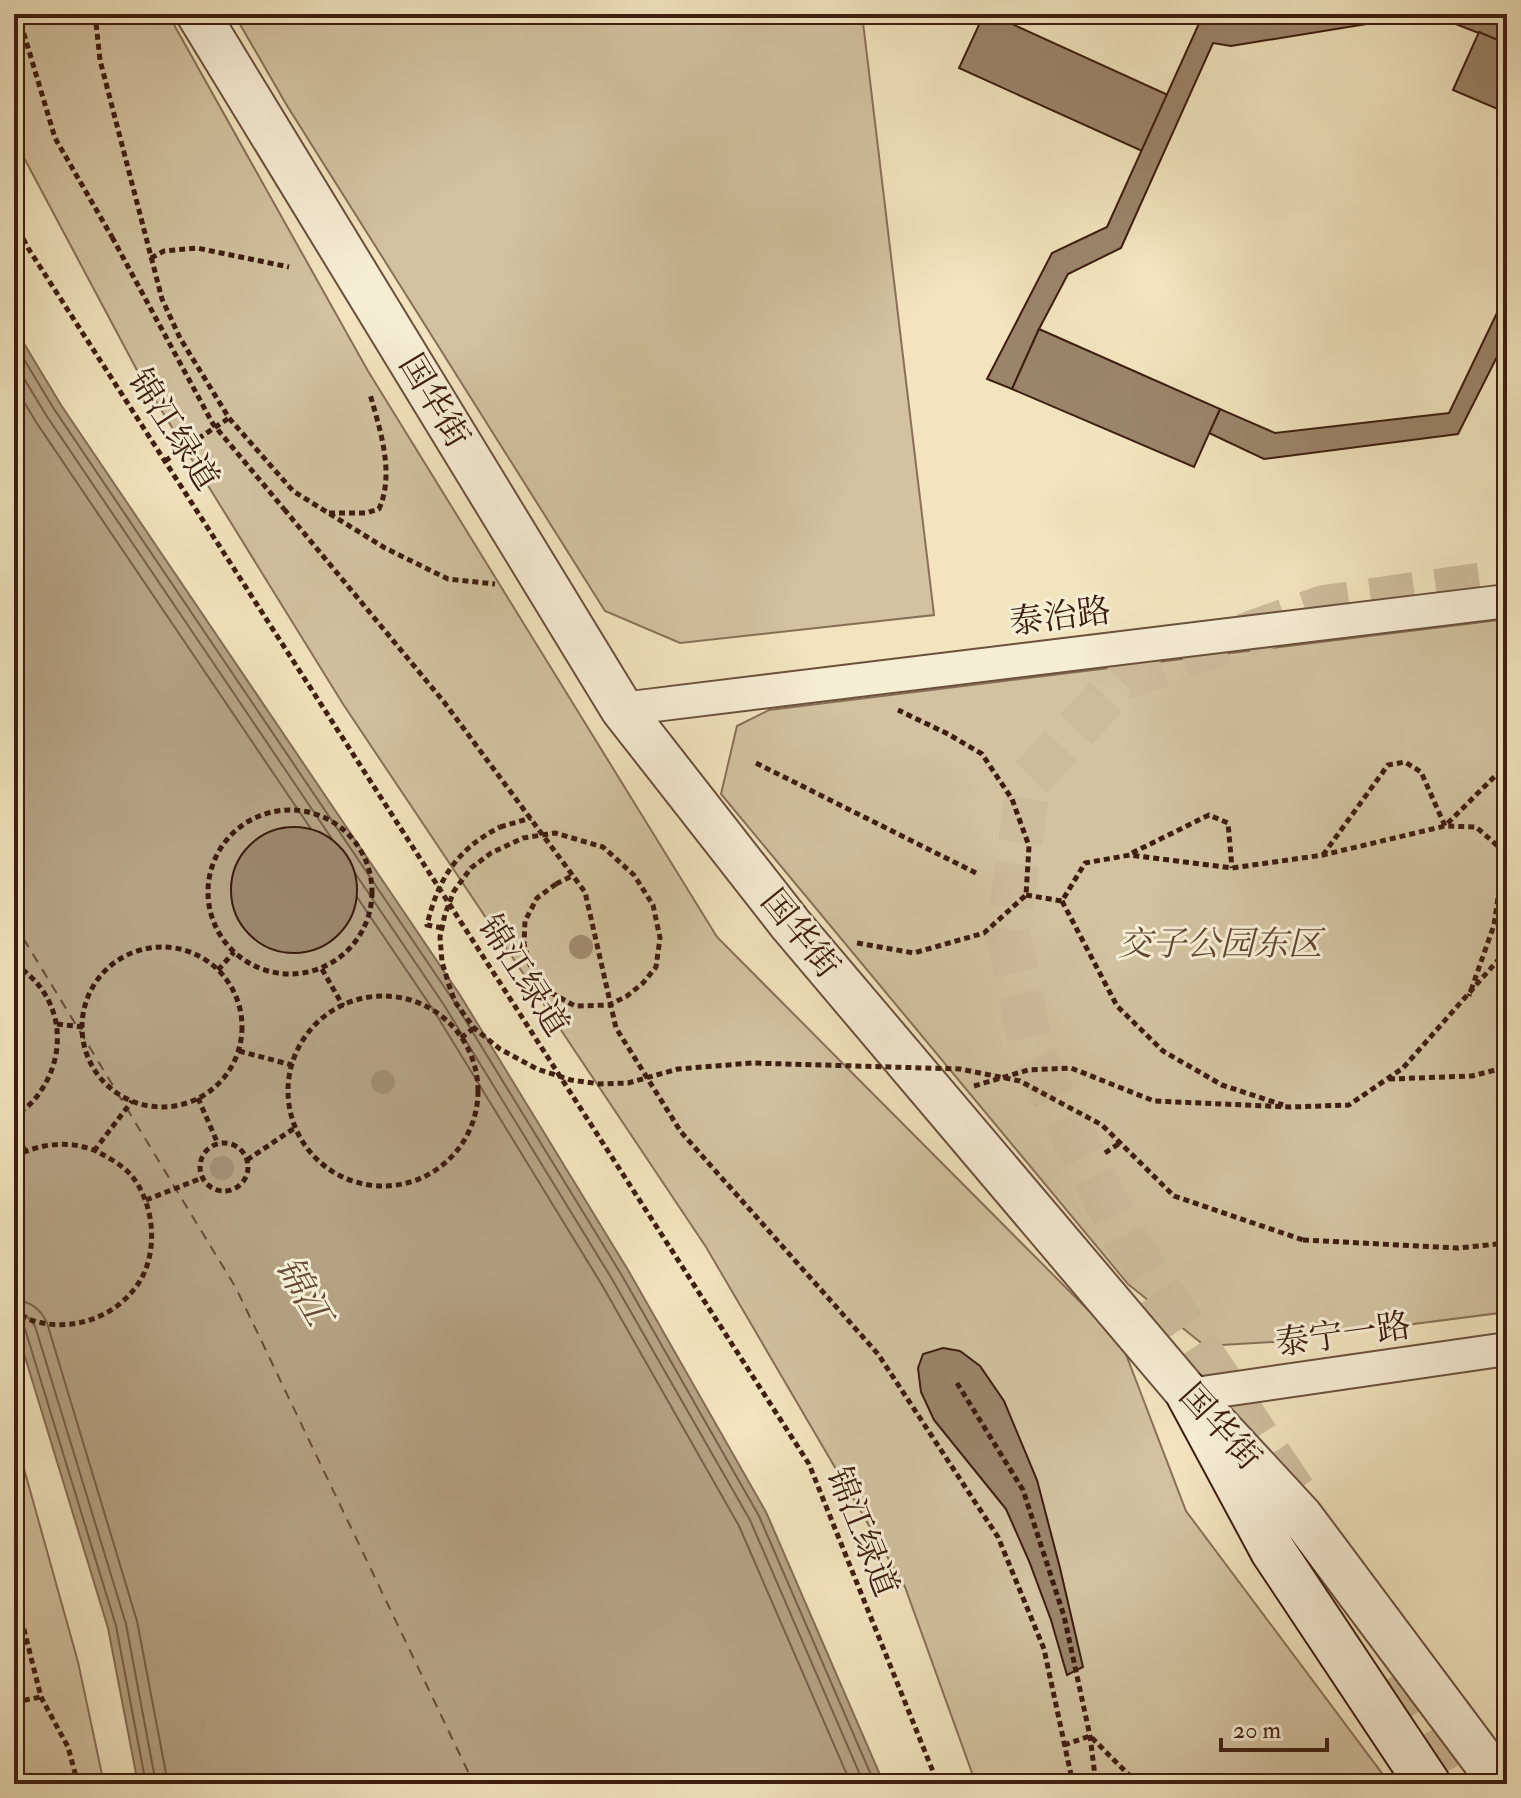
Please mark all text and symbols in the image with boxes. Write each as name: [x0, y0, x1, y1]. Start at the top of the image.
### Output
street label: 国华街: [389, 346, 479, 456]
street label: 锦江绿道: [118, 361, 228, 499]
street label: 泰治路: [1007, 589, 1113, 645]
street label: 国华街: [751, 881, 849, 987]
street label: 锦江绿道: [468, 907, 578, 1045]
park label: 交子公园东区: [1118, 923, 1326, 966]
water label: 锦江: [266, 1249, 343, 1338]
street label: 泰宁一路: [1273, 1304, 1413, 1366]
street label: 国华街: [1170, 1375, 1270, 1479]
street label: 锦江绿道: [817, 1461, 907, 1603]
scale bar: [1221, 1702, 1327, 1752]
text: 20 m: [1233, 1715, 1282, 1746]

